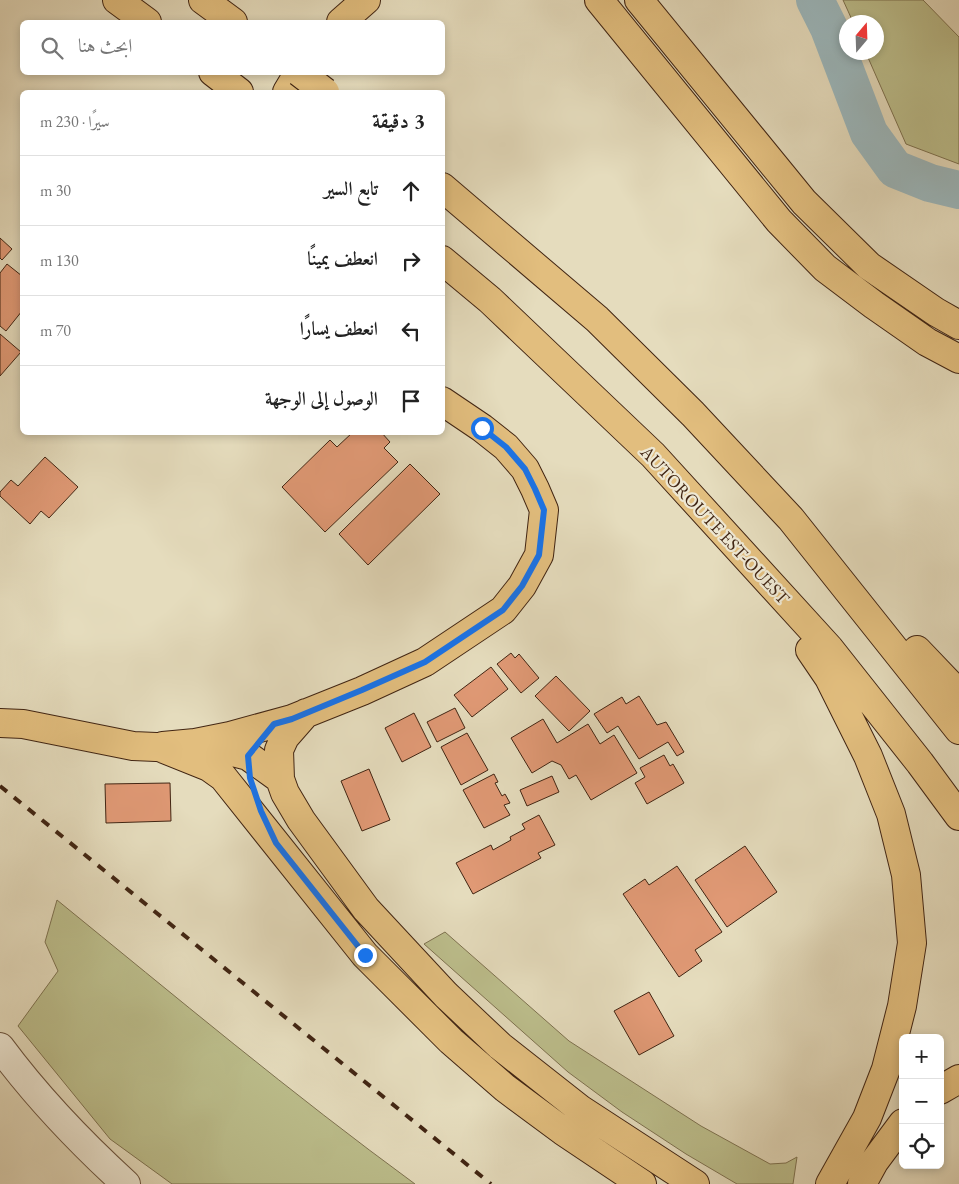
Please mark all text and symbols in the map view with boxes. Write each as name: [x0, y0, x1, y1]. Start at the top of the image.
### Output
north arrow: [839, 15, 884, 60]
search box: [20, 20, 445, 75]
text: ابحث هنا: [78, 33, 132, 58]
icon: search: [38, 34, 66, 62]
text: 3 دقيقة: [372, 107, 425, 134]
text: سيرًا · 230 m: [40, 111, 110, 132]
text: تابع السير: [324, 176, 378, 201]
icon: ahead: [397, 177, 425, 205]
text: 30 m: [40, 180, 71, 201]
text: انعطف يمينًا: [307, 246, 378, 271]
icon: right: [397, 247, 425, 275]
text: 130 m: [40, 250, 79, 271]
text: انعطف يسارًا: [300, 316, 378, 341]
icon: left: [397, 317, 425, 345]
text: 70 m: [40, 320, 71, 341]
text: الوصول إلى الوجهة: [265, 386, 378, 411]
icon: arrive: [397, 387, 425, 415]
route start: [471, 417, 494, 440]
street label: AUTOROUTE EST-OUEST: [635, 440, 796, 610]
route end: [354, 944, 377, 967]
map controls: [899, 1034, 944, 1169]
button: +: [899, 1034, 944, 1079]
button: −: [899, 1079, 944, 1124]
button: locate: [899, 1124, 944, 1169]

